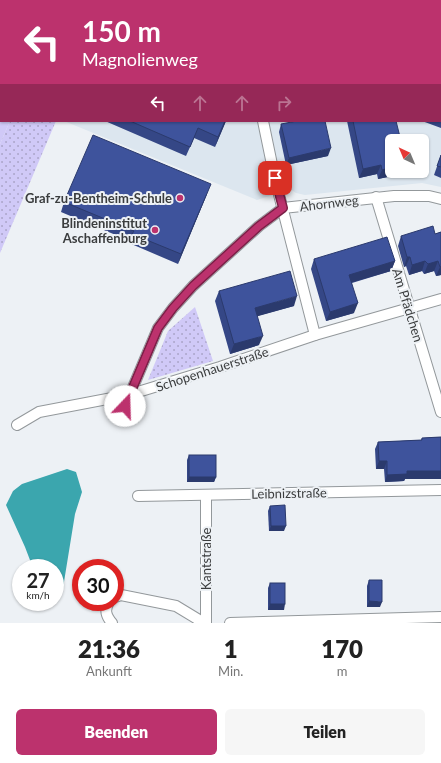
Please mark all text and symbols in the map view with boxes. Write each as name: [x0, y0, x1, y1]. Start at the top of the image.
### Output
text: 150 m: [82, 14, 161, 48]
icon: left: [16, 16, 68, 68]
text: Magnolienweg: [82, 48, 198, 70]
icon: left: [147, 92, 169, 114]
icon: ahead: [189, 92, 211, 114]
icon: ahead: [231, 92, 253, 114]
icon: right: [273, 92, 295, 114]
north arrow: [385, 134, 429, 178]
map controls: [385, 134, 429, 178]
pin: [258, 161, 292, 195]
icon: arrive: [264, 167, 286, 189]
place label: Graf-zu-Bentheim-Schule: [25, 190, 172, 206]
street label: Ahornweg: [299, 191, 360, 215]
marker: Graf-zu-Bentheim-Schule: [175, 193, 185, 203]
place label: Blindeninstitut Aschaffenburg: [61, 215, 147, 246]
marker: Blindeninstitut Aschaffenburg: [150, 225, 160, 235]
street label: Am Pfädchen: [389, 266, 427, 344]
street label: Schopenhauerstraße: [154, 343, 270, 395]
position arrow: [104, 385, 146, 427]
street label: Leibnizstraße: [251, 484, 327, 502]
street label: Kantstraße: [198, 528, 214, 590]
speed limit sign: 30: [72, 559, 124, 611]
text: 27: [26, 568, 50, 592]
text: km/h: [26, 589, 50, 601]
text: 21:36: [78, 634, 140, 663]
text: 1: [224, 634, 238, 663]
text: 170: [321, 634, 363, 663]
text: Ankunft: [86, 663, 132, 679]
text: Min.: [218, 663, 243, 679]
text: m: [337, 663, 348, 679]
button: Beenden: [16, 709, 217, 755]
button: Teilen: [225, 709, 425, 755]

